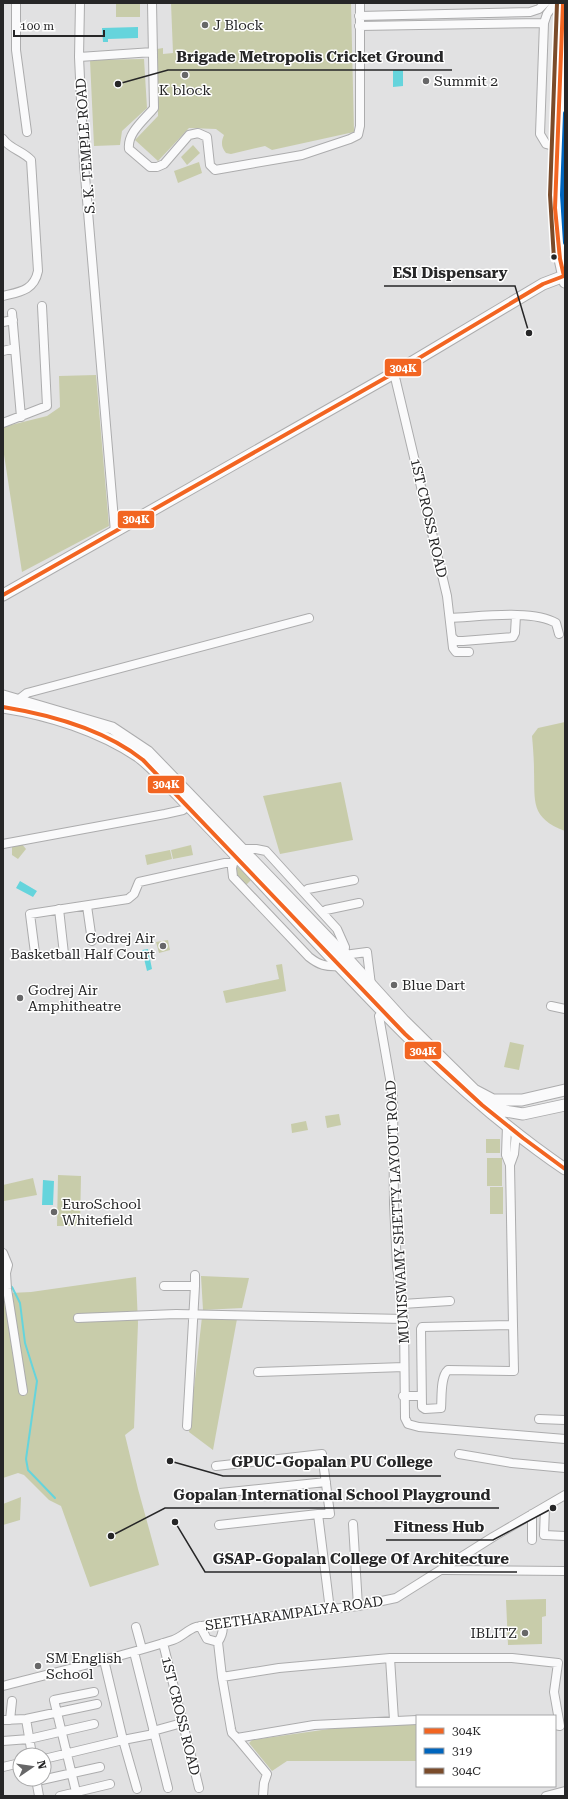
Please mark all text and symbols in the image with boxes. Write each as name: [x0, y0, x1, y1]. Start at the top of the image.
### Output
scale bar: [14, 12, 104, 38]
place label: J Block: [213, 17, 264, 33]
text: 100 m: [20, 19, 54, 33]
marker: J Block: [200, 20, 210, 30]
callout: Brigade Metropolis Cricket Ground: [168, 43, 452, 70]
text: Brigade Metropolis Cricket Ground: [176, 48, 444, 66]
marker: K block: [180, 70, 190, 80]
place label: Summit 2: [434, 73, 498, 89]
marker: Summit 2: [421, 76, 431, 86]
street label: S. K. TEMPLE ROAD: [72, 77, 98, 214]
place label: K block: [159, 82, 211, 98]
unlabelled marker: [549, 252, 559, 262]
callout: ESI Dispensary: [384, 259, 515, 286]
text: ESI Dispensary: [392, 264, 508, 282]
line badge: 304K: [384, 358, 422, 377]
text: 304K: [389, 362, 417, 375]
street label: 1ST CROSS ROAD: [407, 457, 451, 579]
line badge: 304K: [117, 510, 155, 529]
text: 304K: [122, 513, 150, 526]
line badge: 304K: [147, 775, 185, 794]
text: 304K: [152, 778, 180, 791]
place label: Godrej Air Basketball Half Court: [10, 930, 155, 962]
marker: Godrej Air Basketball Half Court: [158, 941, 168, 951]
place label: Blue Dart: [402, 977, 465, 993]
marker: Blue Dart: [389, 980, 399, 990]
place label: Godrej Air Amphitheatre: [28, 982, 121, 1014]
marker: Godrej Air Amphitheatre: [15, 993, 25, 1003]
line badge: 304K: [404, 1041, 442, 1060]
text: 304K: [409, 1045, 437, 1058]
street label: MUNISWAMY SHETTY LAYOUT ROAD: [382, 1080, 412, 1344]
place label: EuroSchool Whitefield: [62, 1196, 142, 1228]
marker: EuroSchool Whitefield: [49, 1207, 59, 1217]
callout: GPUC-Gopalan PU College: [223, 1449, 441, 1476]
text: GPUC-Gopalan PU College: [231, 1453, 433, 1471]
callout: Gopalan International School Playground: [165, 1481, 499, 1508]
text: Gopalan International School Playground: [173, 1486, 491, 1504]
callout: Fitness Hub: [386, 1513, 493, 1540]
text: Fitness Hub: [394, 1518, 484, 1536]
callout: GSAP-Gopalan College Of Architecture: [205, 1545, 517, 1572]
text: GSAP-Gopalan College Of Architecture: [213, 1550, 509, 1568]
street label: SEETHARAMPALYA ROAD: [204, 1593, 384, 1633]
place label: IBLITZ: [470, 1625, 517, 1641]
marker: IBLITZ: [520, 1628, 530, 1638]
place label: SM English School: [46, 1650, 122, 1682]
street label: 1ST CROSS ROAD: [158, 1655, 204, 1777]
marker: SM English School: [33, 1661, 43, 1671]
legend: [416, 1715, 556, 1787]
text: 304K: [452, 1724, 481, 1738]
text: 319: [452, 1744, 472, 1758]
north arrow: [12, 1747, 52, 1787]
text: N: [34, 1759, 49, 1771]
text: 304C: [452, 1764, 481, 1778]

